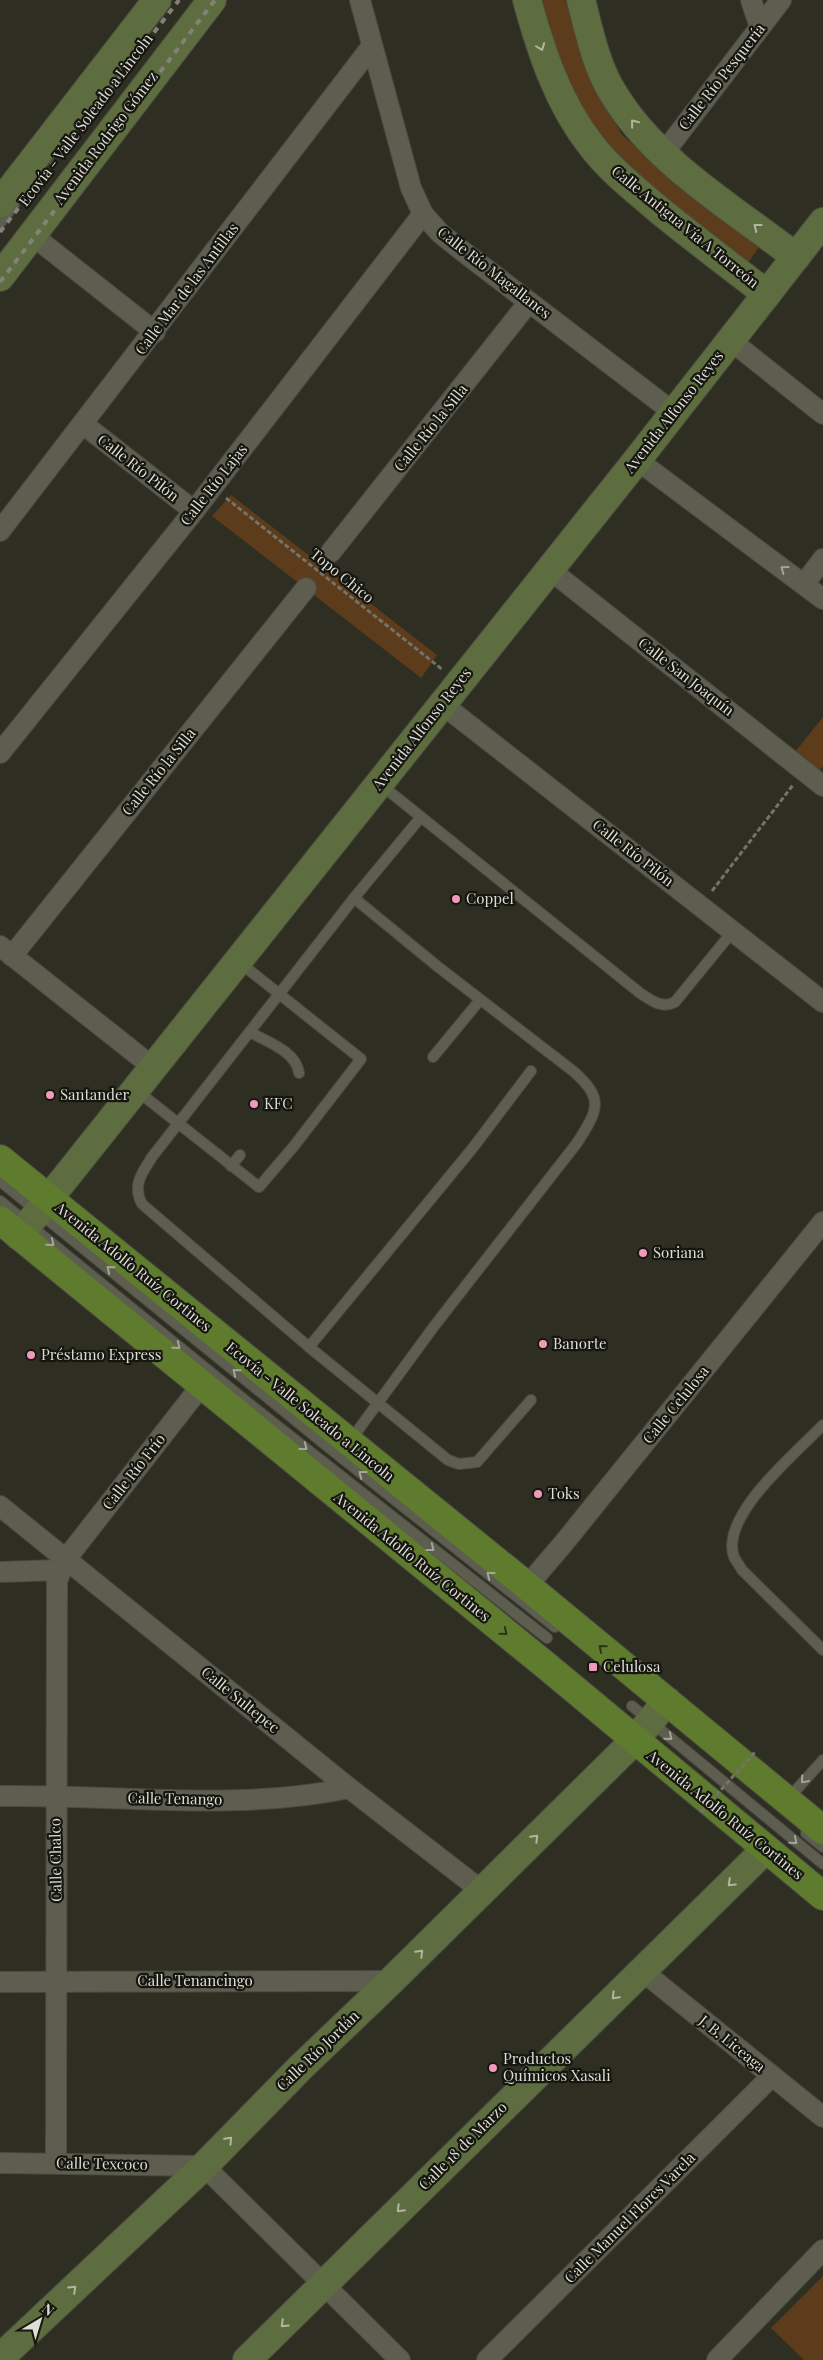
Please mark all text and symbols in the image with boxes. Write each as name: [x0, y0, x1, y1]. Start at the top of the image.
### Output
street label: Calle Río Pesquería: [673, 19, 769, 134]
street label: Ecovía - Valle Soleado a Lincoln: [14, 29, 157, 210]
one-way arrow: [534, 42, 545, 51]
street label: Avenida Rodrigo Gómez: [48, 67, 162, 209]
one-way arrow: [631, 120, 639, 129]
street label: Calle Antigua Vía A Torreón: [608, 161, 763, 292]
street label: Calle Mar de las Antillas: [130, 218, 242, 358]
street label: Calle Río Magallanes: [434, 222, 555, 323]
one-way arrow: [754, 225, 763, 233]
street label: Avenida Alfonso Reyes: [619, 346, 727, 477]
street label: Calle Río la Silla: [389, 379, 472, 475]
street label: Calle Río Pilón: [94, 429, 183, 505]
street label: Calle Río Lajas: [175, 440, 251, 529]
street label: Topo Chico: [307, 543, 379, 607]
one-way arrow: [780, 566, 790, 575]
street label: Calle San Joaquín: [635, 632, 739, 720]
street label: Avenida Alfonso Reyes: [367, 663, 475, 794]
street label: Calle Río la Silla: [117, 723, 200, 819]
street label: Calle Río Pilón: [589, 814, 678, 890]
place label: Coppel: [466, 888, 514, 908]
marker: Coppel: [450, 893, 462, 905]
place label: Santander: [60, 1084, 130, 1104]
marker: Santander: [44, 1089, 56, 1101]
place label: KFC: [264, 1093, 293, 1113]
marker: KFC: [248, 1098, 260, 1110]
street label: Avenida Adolfo Ruíz Cortines: [50, 1196, 216, 1336]
one-way arrow: [46, 1237, 55, 1246]
place label: Soriana: [653, 1242, 705, 1262]
marker: Soriana: [637, 1247, 649, 1259]
one-way arrow: [107, 1267, 116, 1275]
place label: Banorte: [553, 1333, 607, 1353]
street label: Ecovía - Valle Soleado a Lincoln: [222, 1337, 399, 1486]
marker: Banorte: [537, 1338, 549, 1350]
one-way arrow: [171, 1340, 180, 1348]
place label: Préstamo Express: [41, 1344, 162, 1364]
marker: Préstamo Express: [25, 1349, 37, 1361]
street label: Calle Celulosa: [638, 1361, 713, 1448]
one-way arrow: [233, 1369, 242, 1377]
street label: Calle Río Frío: [97, 1429, 169, 1514]
one-way arrow: [298, 1442, 307, 1450]
one-way arrow: [359, 1471, 368, 1479]
place label: Toks: [548, 1483, 580, 1503]
street label: Avenida Adolfo Ruíz Cortines: [329, 1486, 495, 1626]
marker: Toks: [532, 1488, 544, 1500]
one-way arrow: [426, 1542, 435, 1551]
one-way arrow: [486, 1571, 495, 1580]
one-way arrow: [498, 1626, 507, 1634]
one-way arrow: [599, 1645, 608, 1654]
place label: Celulosa: [603, 1656, 661, 1676]
marker: Celulosa: [587, 1661, 599, 1673]
street label: Calle Sultepec: [197, 1662, 284, 1737]
one-way arrow: [663, 1732, 672, 1740]
street label: Avenida Adolfo Ruíz Cortines: [642, 1744, 808, 1884]
one-way arrow: [801, 1774, 810, 1783]
street label: Calle Tenango: [128, 1787, 223, 1809]
street label: Calle Chalco: [44, 1818, 66, 1902]
one-way arrow: [529, 1835, 538, 1844]
one-way arrow: [789, 1835, 798, 1844]
one-way arrow: [728, 1877, 737, 1886]
one-way arrow: [414, 1950, 423, 1959]
street label: Calle Tenancingo: [137, 1970, 253, 1990]
one-way arrow: [611, 1990, 620, 1999]
street label: Calle Río Jordán: [272, 2006, 363, 2095]
street label: J. B. Liceaga: [695, 2010, 770, 2076]
place label: Productos Químicos Xasali: [503, 2048, 611, 2085]
marker: Productos Químicos Xasali: [487, 2062, 499, 2074]
street label: Calle 18 de Marzo: [414, 2097, 511, 2194]
one-way arrow: [223, 2137, 232, 2146]
street label: Calle Manuel Flores Varela: [559, 2147, 700, 2287]
street label: Calle Texcoco: [56, 2152, 148, 2174]
one-way arrow: [397, 2203, 406, 2212]
one-way arrow: [68, 2286, 77, 2295]
north arrow: [15, 2295, 65, 2345]
text: N: [38, 2299, 58, 2320]
one-way arrow: [281, 2318, 290, 2327]

